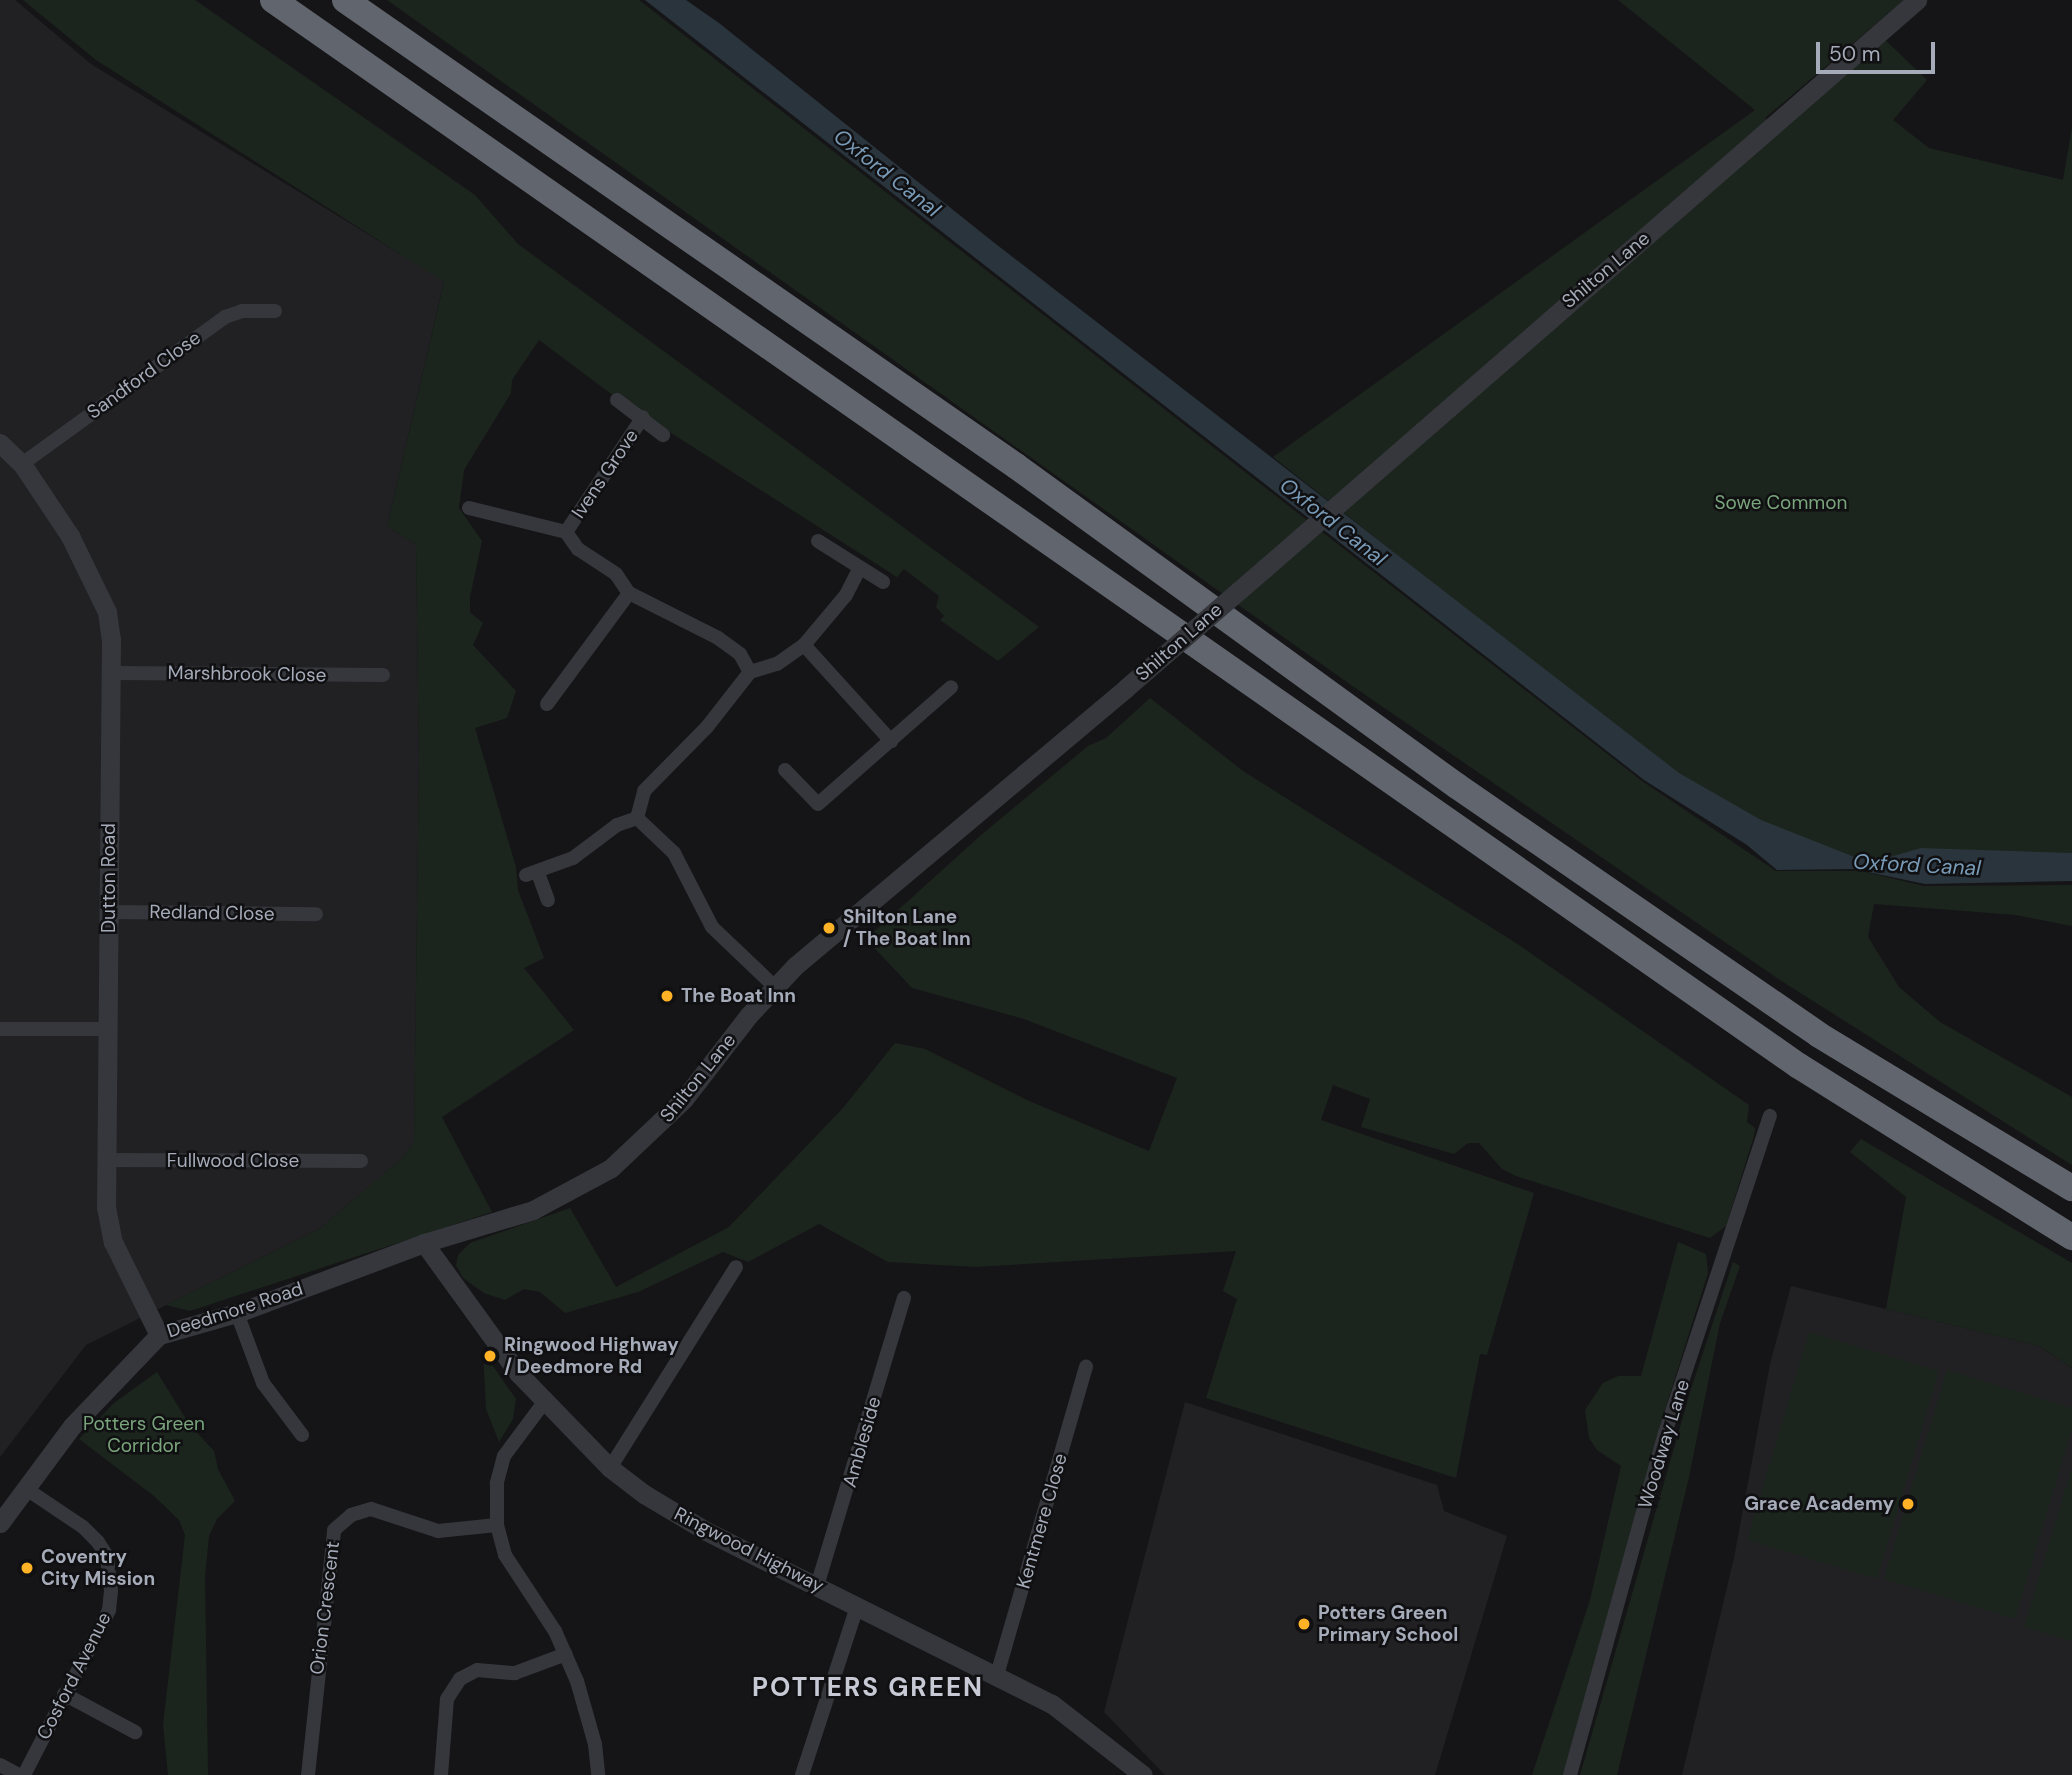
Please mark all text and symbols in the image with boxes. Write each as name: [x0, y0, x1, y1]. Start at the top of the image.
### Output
scale bar: [1820, 28, 1939, 72]
text: 50 m: [1829, 40, 1880, 68]
water label: Oxford Canal: [829, 124, 945, 222]
street label: Shilton Lane: [1558, 227, 1654, 313]
street label: Sandford Close: [83, 326, 205, 424]
street label: Ivens Grove: [567, 425, 643, 523]
water label: Oxford Canal: [1275, 473, 1391, 571]
park label: Sowe Common: [1715, 492, 1847, 514]
street label: Shilton Lane: [1131, 598, 1227, 686]
street label: Marshbrook Close: [167, 661, 327, 687]
street label: Dutton Road: [98, 823, 120, 933]
water label: Oxford Canal: [1852, 849, 1982, 881]
street label: Redland Close: [149, 901, 275, 925]
place label: Shilton Lane / The Boat Inn: [843, 906, 971, 950]
marker: Shilton Lane / The Boat Inn: [821, 920, 837, 936]
place label: The Boat Inn: [681, 985, 796, 1007]
marker: The Boat Inn: [659, 988, 675, 1004]
street label: Shilton Lane: [655, 1029, 741, 1127]
street label: Fullwood Close: [167, 1150, 299, 1172]
street label: Deedmore Road: [164, 1277, 306, 1343]
place label: Ringwood Highway / Deedmore Rd: [504, 1334, 679, 1378]
marker: Ringwood Highway / Deedmore Rd: [482, 1348, 498, 1364]
street label: Woodway Lane: [1634, 1377, 1694, 1511]
street label: Ambleside: [838, 1394, 886, 1490]
park label: Potters Green Corridor: [83, 1413, 205, 1457]
street label: Kentmere Close: [1012, 1451, 1072, 1591]
place label: Grace Academy: [1744, 1493, 1894, 1515]
marker: Grace Academy: [1900, 1496, 1916, 1512]
street label: Ringwood Highway: [670, 1502, 828, 1598]
street label: Orion Crescent: [306, 1540, 344, 1676]
place label: Coventry City Mission: [41, 1546, 155, 1590]
marker: Coventry City Mission: [19, 1560, 35, 1576]
place label: Potters Green Primary School: [1318, 1602, 1458, 1646]
street label: Cosford Avenue: [32, 1608, 116, 1744]
marker: Potters Green Primary School: [1296, 1616, 1312, 1632]
district label: POTTERS GREEN: [754, 1672, 982, 1704]

